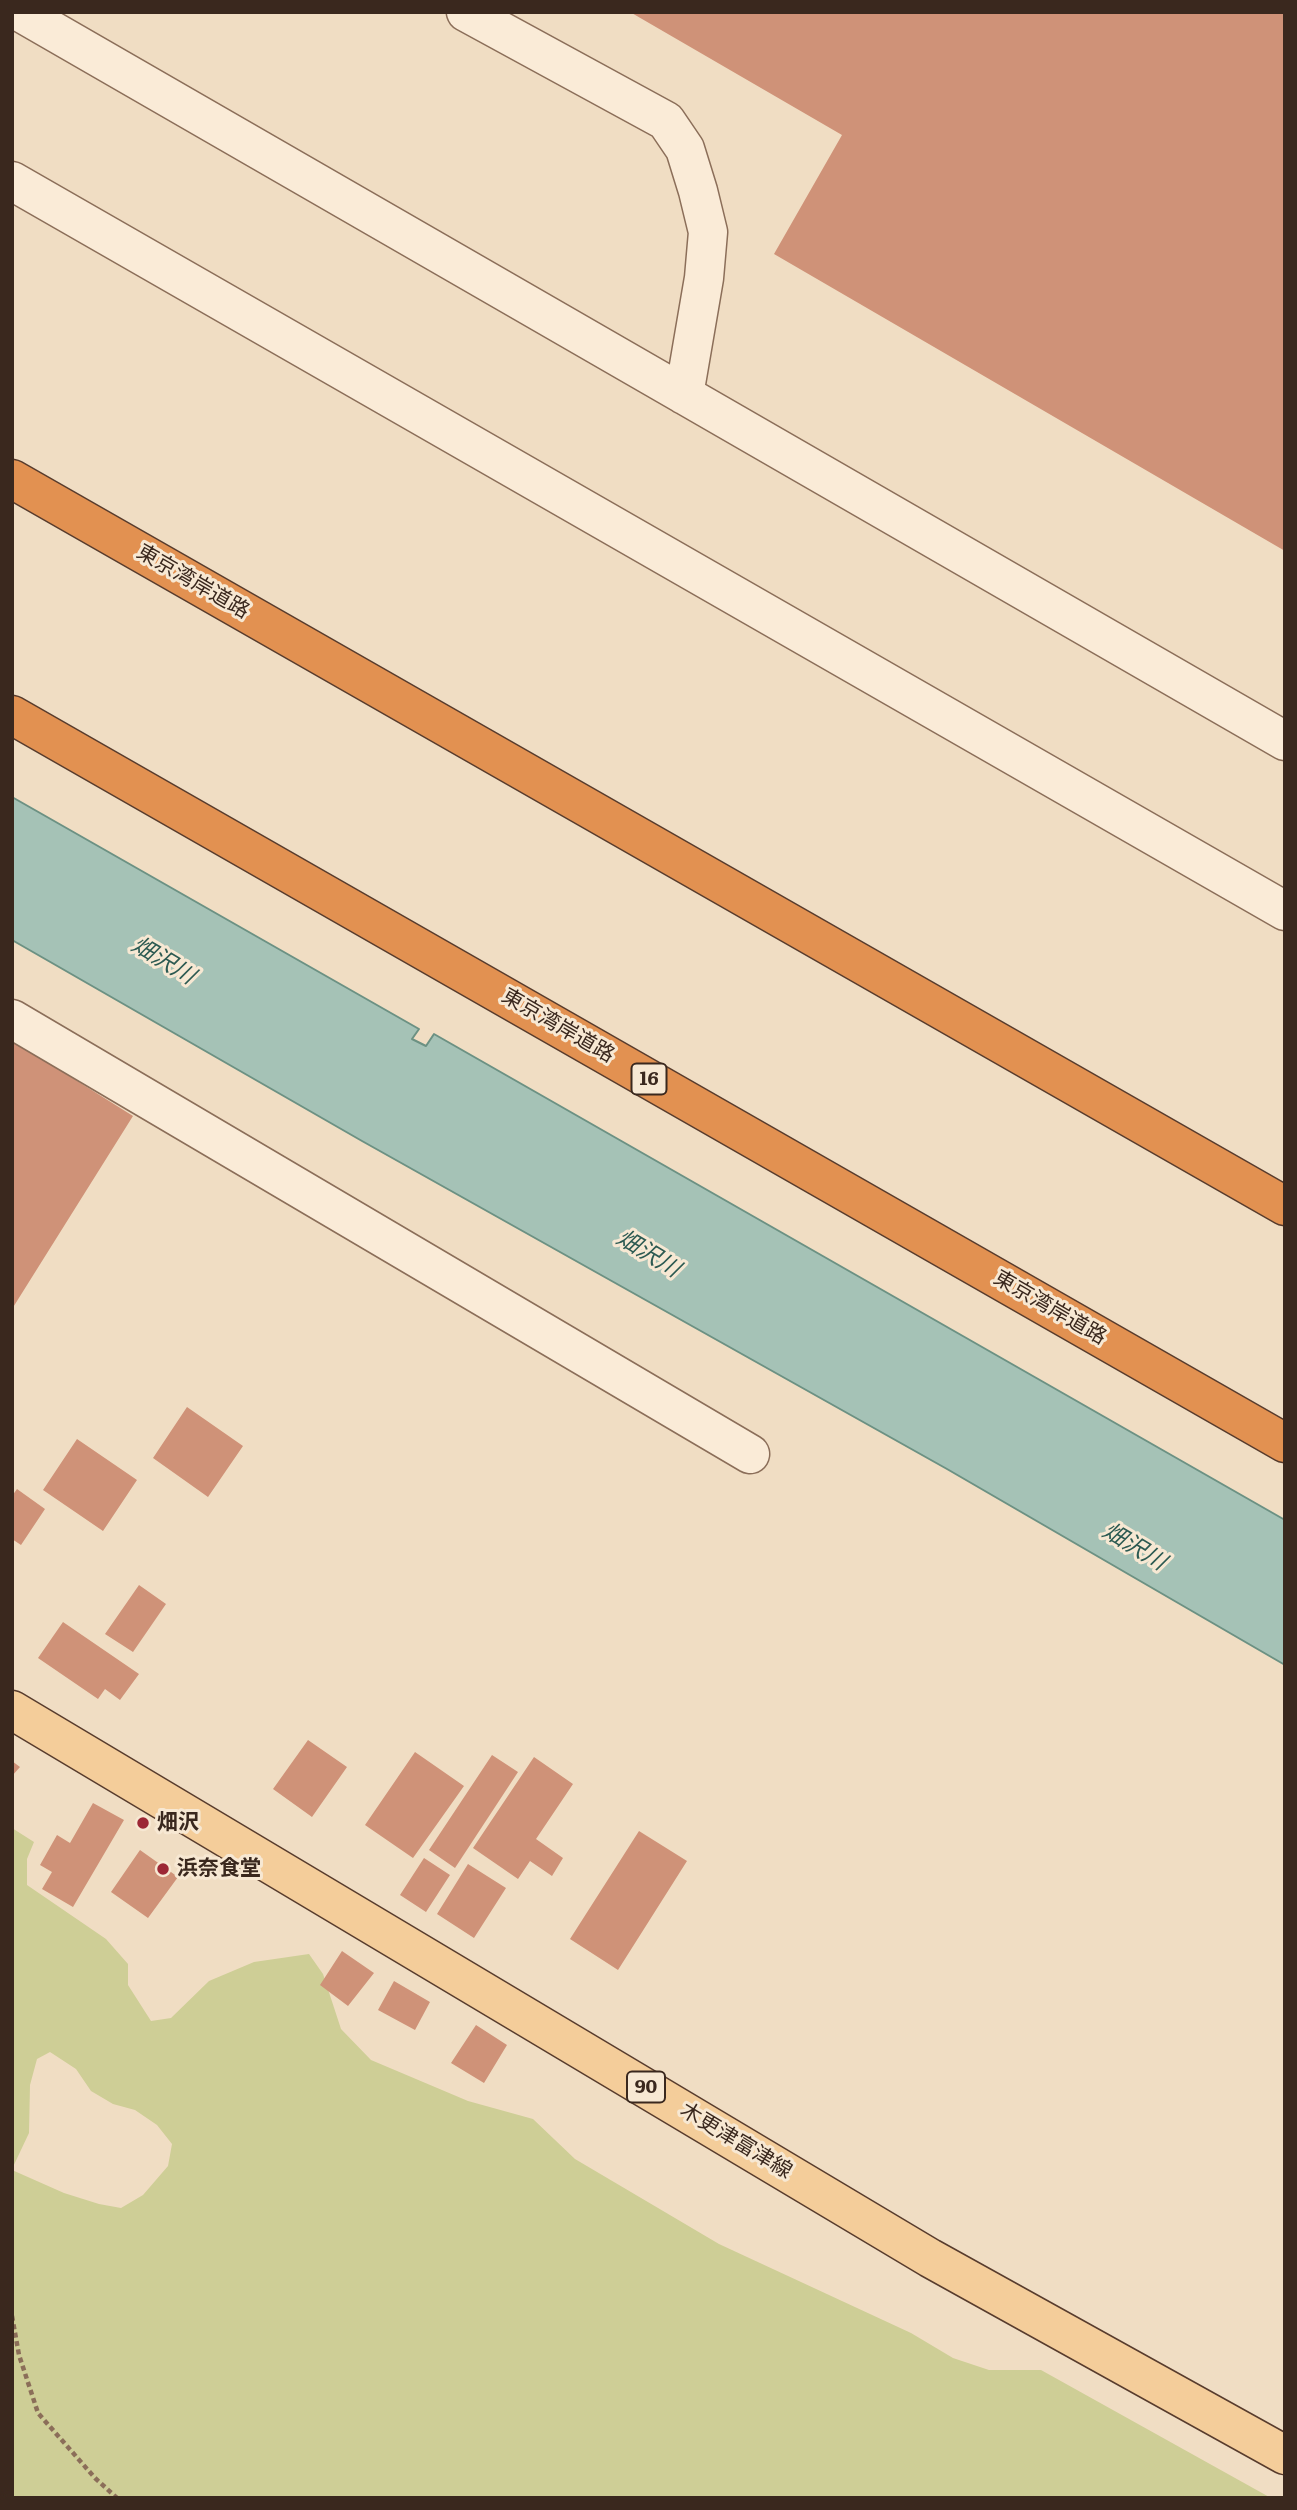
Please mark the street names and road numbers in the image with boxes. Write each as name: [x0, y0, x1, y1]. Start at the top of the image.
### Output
street label: 東京湾岸道路: [132, 540, 254, 624]
street label: 東京湾岸道路: [497, 984, 619, 1068]
road number: 16: [632, 1064, 666, 1094]
street label: 東京湾岸道路: [989, 1266, 1111, 1350]
road number: 90: [627, 2072, 665, 2102]
street label: 木更津富津線: [676, 2098, 796, 2184]

